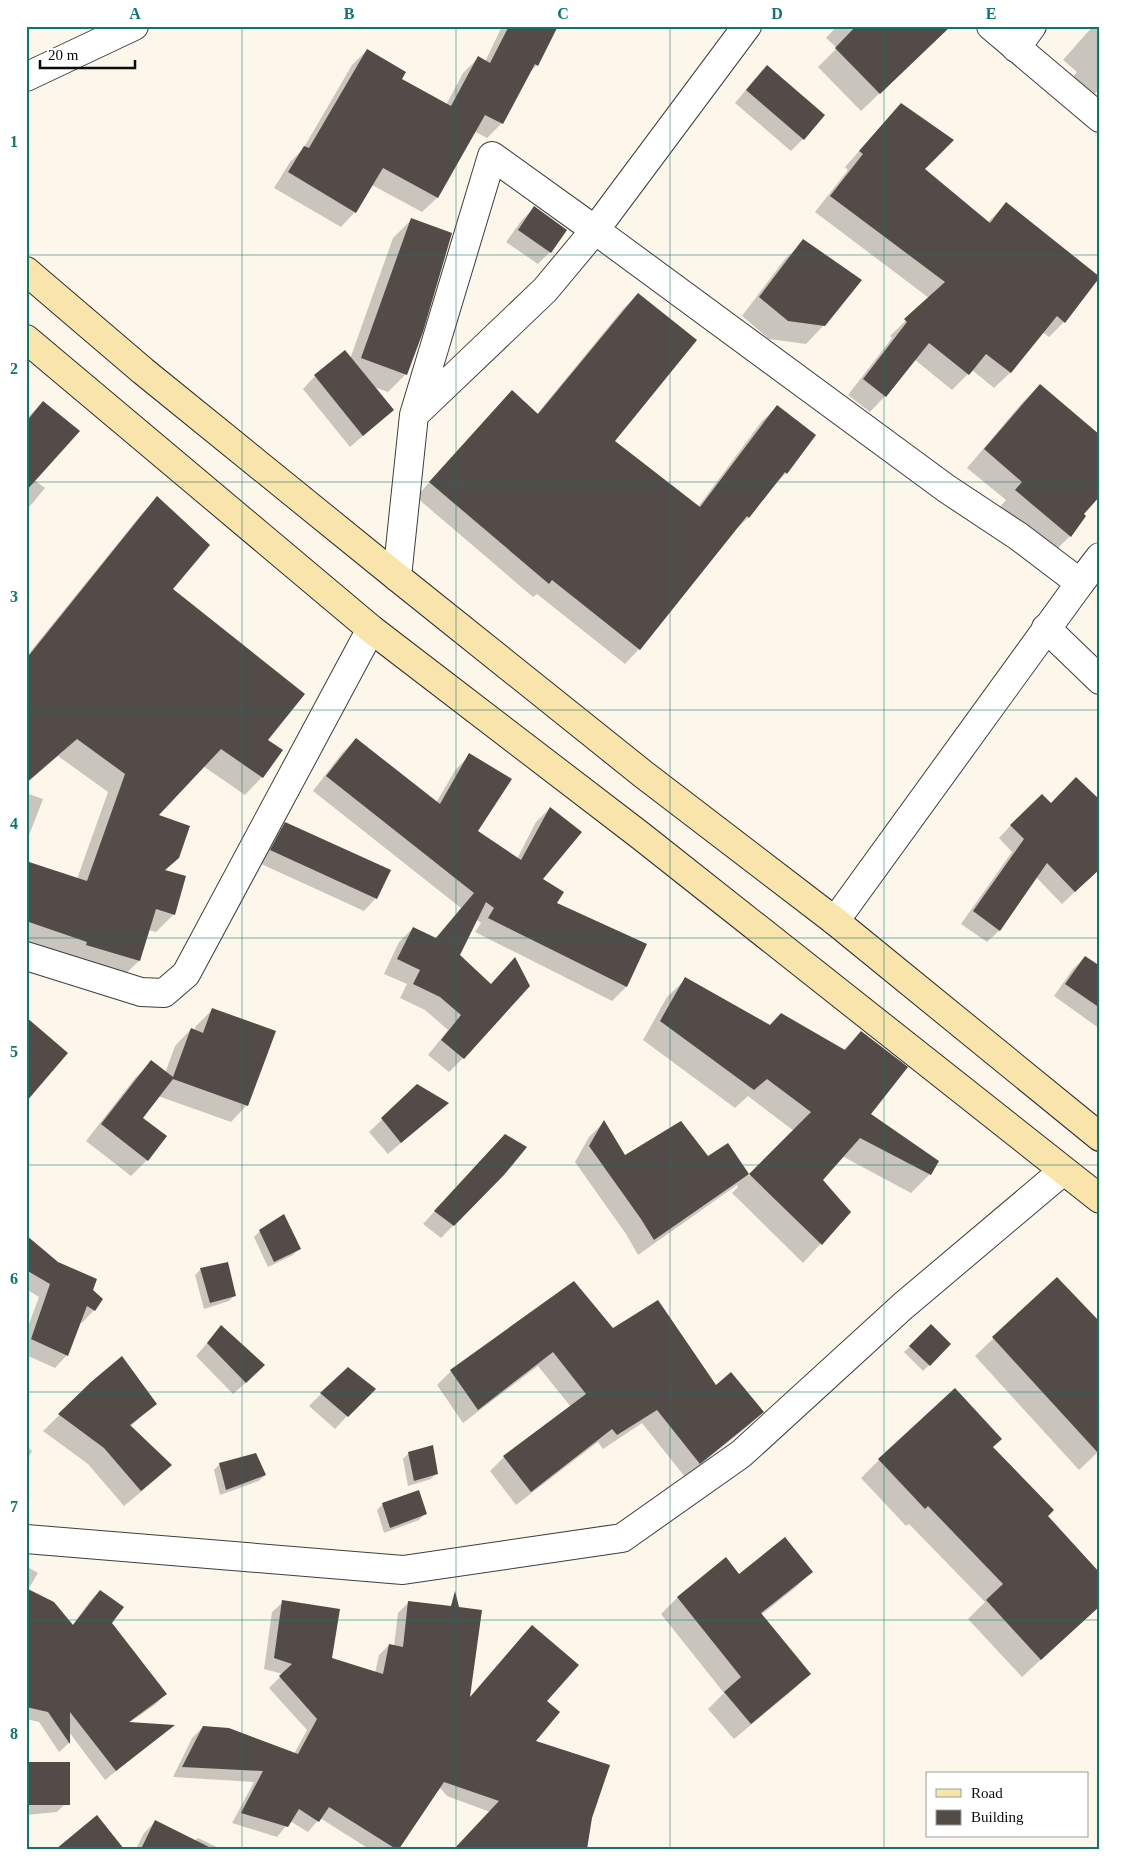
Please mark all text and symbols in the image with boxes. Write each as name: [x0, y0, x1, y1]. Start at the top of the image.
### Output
text: A: [129, 5, 141, 22]
text: B: [344, 5, 355, 22]
text: C: [557, 5, 569, 22]
text: D: [771, 5, 783, 22]
text: E: [986, 5, 996, 22]
scale bar: [40, 38, 135, 70]
text: 20 m: [48, 47, 79, 63]
text: 1: [10, 133, 18, 150]
text: 2: [10, 360, 18, 377]
text: 3: [10, 588, 18, 605]
text: 4: [10, 815, 18, 832]
text: 5: [10, 1043, 18, 1060]
text: 6: [10, 1270, 18, 1287]
text: 7: [10, 1498, 18, 1515]
text: 8: [10, 1725, 18, 1742]
legend: [926, 1772, 1088, 1838]
text: Road: [971, 1785, 1003, 1801]
text: Building: [971, 1809, 1024, 1825]

